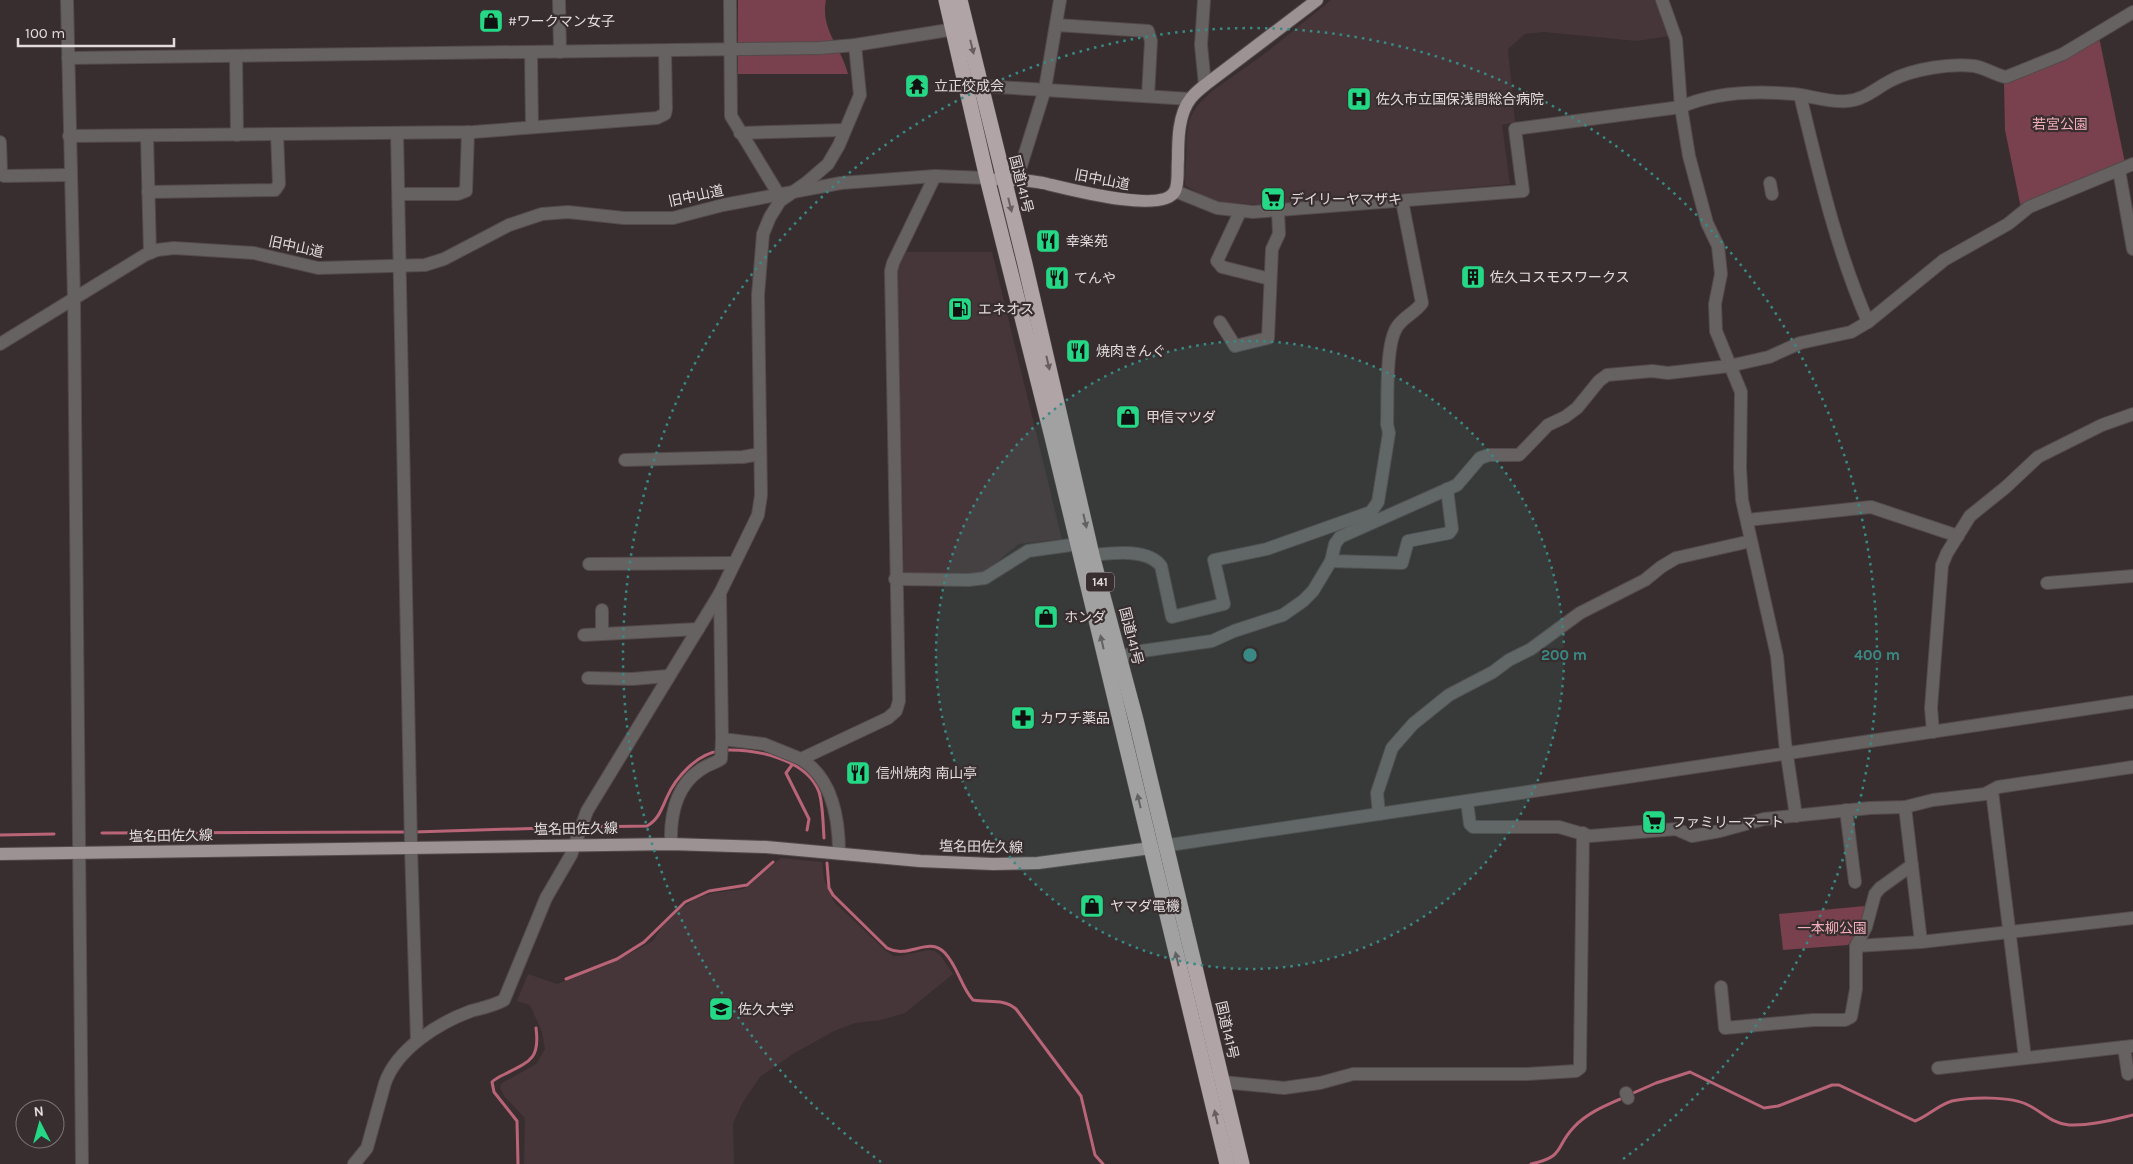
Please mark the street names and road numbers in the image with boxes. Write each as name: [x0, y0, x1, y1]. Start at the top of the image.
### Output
street label: 国道141号: [1006, 153, 1036, 215]
street label: 旧中山道: [1073, 166, 1131, 194]
street label: 旧中山道: [667, 182, 725, 210]
street label: 旧中山道: [267, 233, 325, 261]
road number: 141: [1086, 572, 1114, 592]
street label: 国道141号: [1116, 605, 1146, 667]
street label: 塩名田佐久線: [534, 820, 618, 838]
street label: 塩名田佐久線: [129, 827, 213, 845]
street label: 塩名田佐久線: [939, 838, 1023, 856]
street label: 国道141号: [1212, 999, 1242, 1061]

